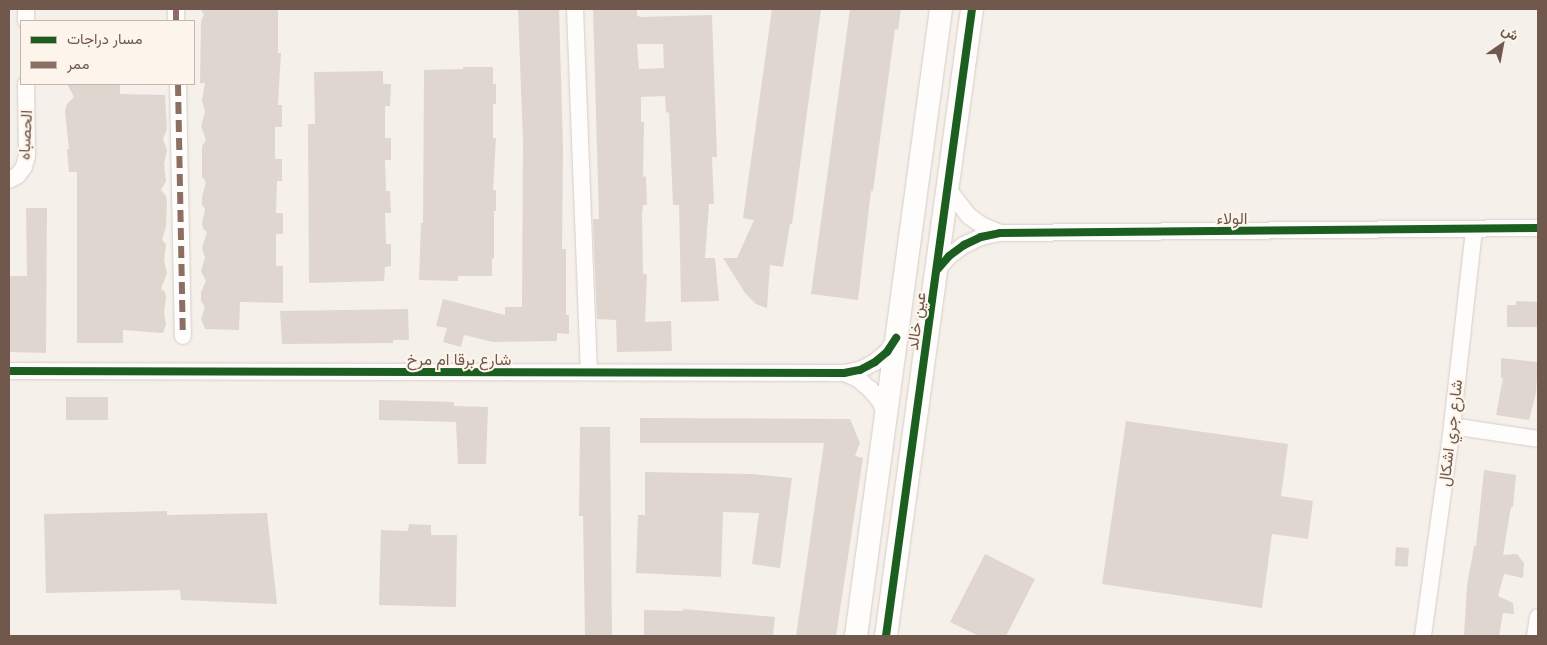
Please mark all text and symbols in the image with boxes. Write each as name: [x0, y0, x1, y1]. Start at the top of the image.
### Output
text: ش: [1498, 19, 1523, 45]
legend: [20, 20, 195, 85]
north arrow: [1477, 20, 1527, 70]
text: مسار دراجات: [67, 28, 142, 48]
text: ممر: [67, 53, 89, 73]
street label: الحصباه: [14, 109, 36, 161]
street label: الولاء: [1216, 208, 1248, 228]
street label: عين خالد: [902, 291, 930, 351]
street label: شارع برقا ام مرخ: [407, 349, 511, 369]
street label: شارع جري اشكال: [1434, 378, 1466, 488]

